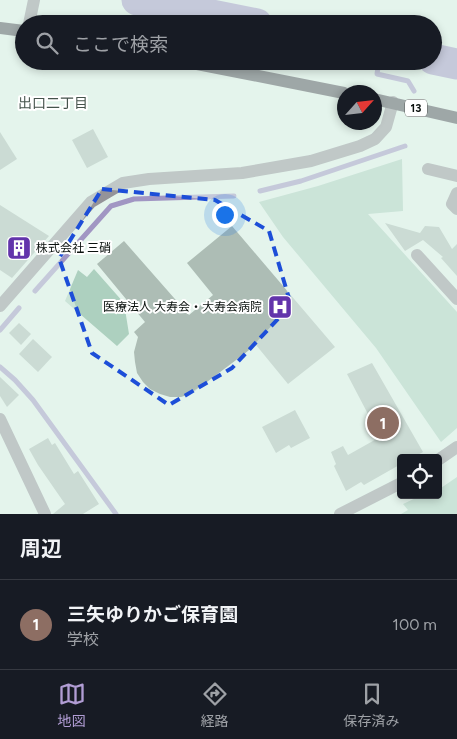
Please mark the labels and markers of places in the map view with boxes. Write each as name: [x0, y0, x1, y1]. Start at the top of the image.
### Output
building icon: 株式会社 三硝: [6, 235, 32, 261]
place label: 株式会社 三硝: [36, 241, 111, 255]
hospital icon: 医療法人 大寿会・大寿会病院: [267, 294, 293, 320]
place label: 医療法人 大寿会・大寿会病院: [103, 300, 262, 314]
pin: 1: [367, 404, 399, 442]

